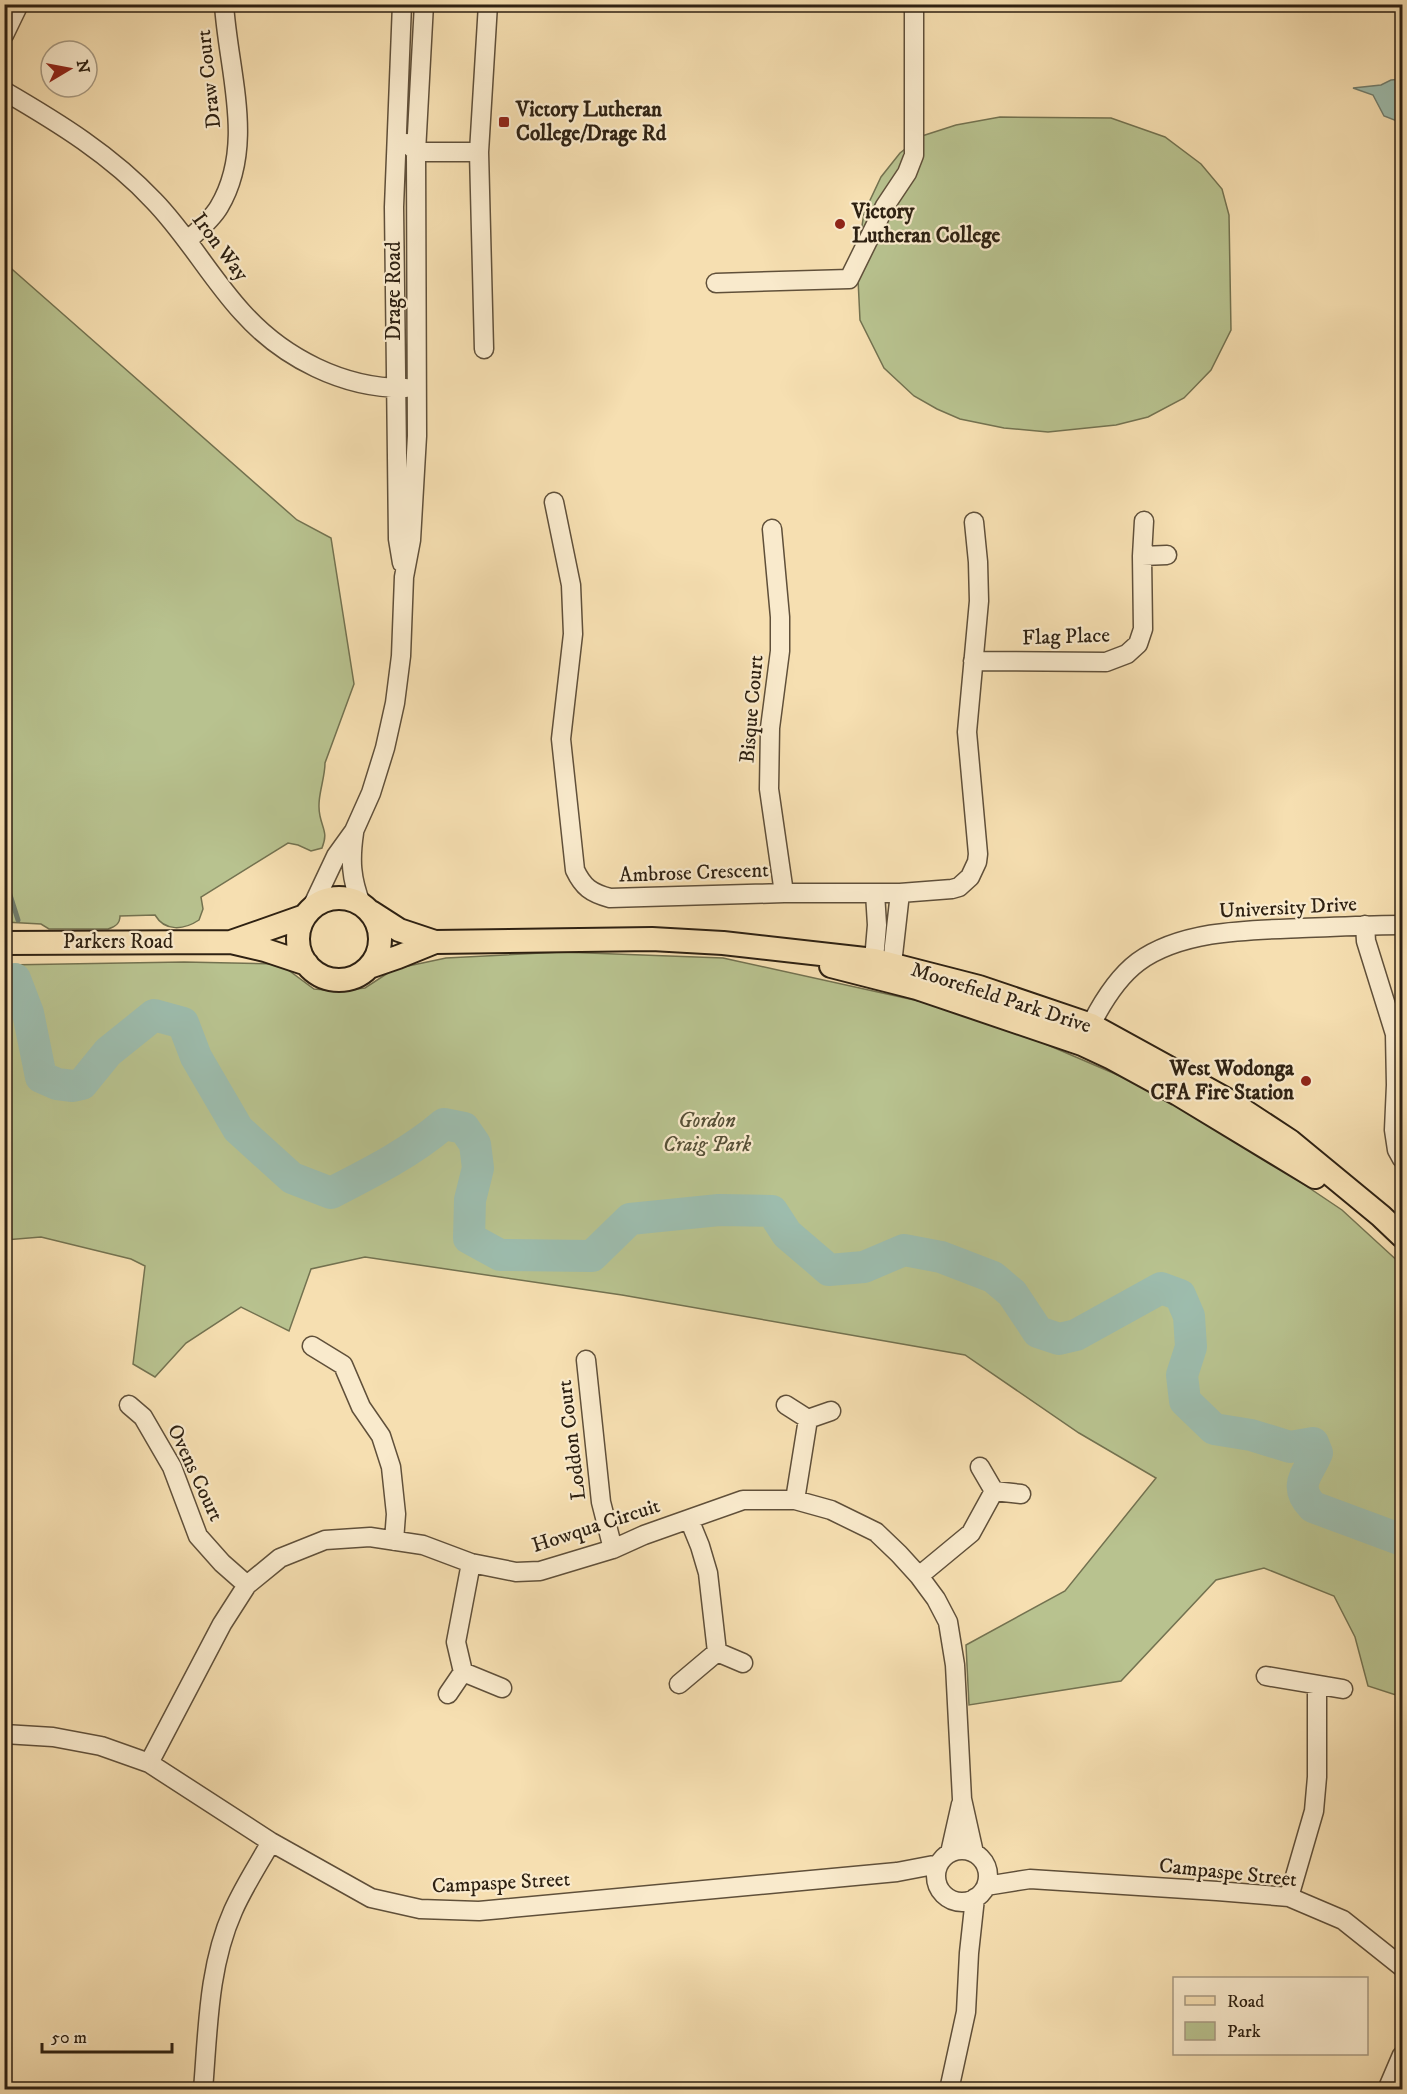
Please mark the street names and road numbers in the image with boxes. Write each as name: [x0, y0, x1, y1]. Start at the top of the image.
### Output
street label: Draw Court: [191, 28, 227, 130]
street label: Iron Way: [186, 208, 255, 287]
street label: Drage Road: [381, 241, 407, 341]
street label: Flag Place: [1022, 622, 1111, 652]
street label: Bisque Court: [734, 654, 770, 764]
street label: Ambrose Crescent: [619, 857, 770, 889]
street label: University Drive: [1218, 891, 1358, 925]
street label: Parkers Road: [63, 929, 174, 955]
street label: Moorefield Park Drive: [908, 957, 1095, 1040]
street label: Loddon Court: [552, 1378, 592, 1502]
street label: Ovens Court: [161, 1420, 229, 1526]
street label: Howqua Circuit: [529, 1493, 664, 1559]
street label: Campaspe Street: [1158, 1853, 1299, 1893]
street label: Campaspe Street: [431, 1866, 571, 1900]

